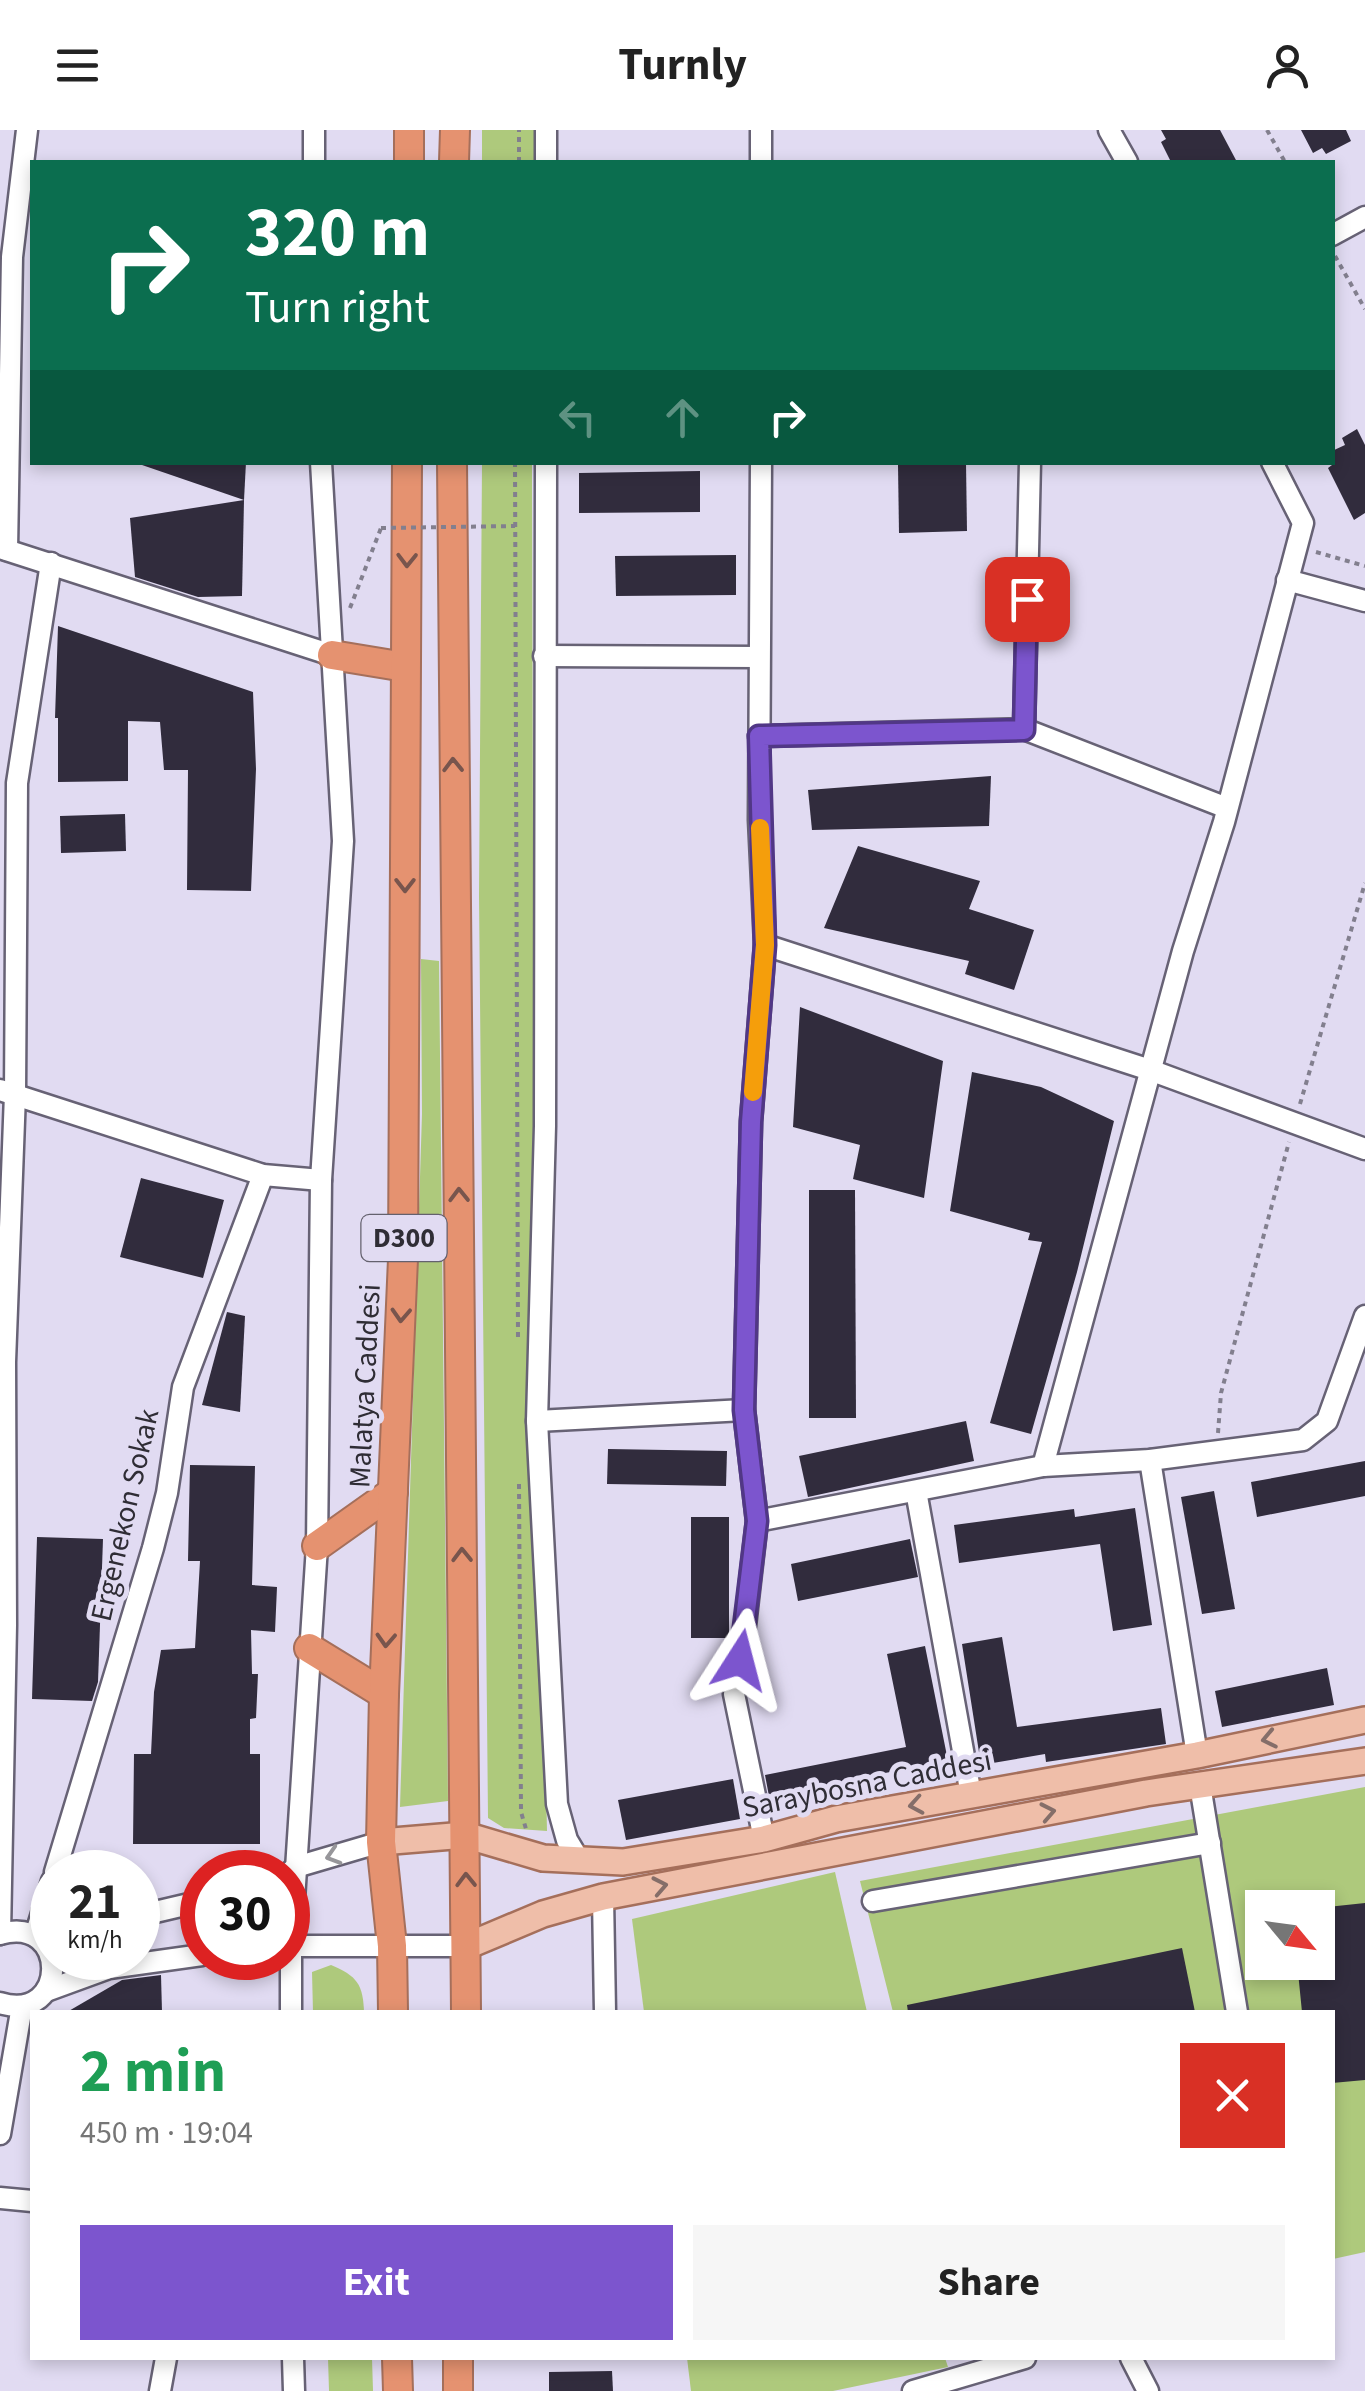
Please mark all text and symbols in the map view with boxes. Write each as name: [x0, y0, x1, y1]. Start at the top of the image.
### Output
text: Turnly: [618, 33, 747, 97]
icon: menu: [50, 38, 105, 93]
icon: person: [1260, 38, 1315, 93]
text: 320 m: [245, 183, 430, 283]
icon: right: [80, 200, 210, 330]
text: Turn right: [245, 276, 430, 340]
icon: left: [550, 390, 605, 445]
icon: ahead: [655, 390, 710, 445]
icon: right: [760, 390, 815, 445]
one-way arrow: [396, 552, 417, 568]
pin: [985, 557, 1070, 642]
icon: arrive: [1000, 572, 1055, 627]
one-way arrow: [442, 757, 464, 772]
one-way arrow: [394, 878, 416, 893]
one-way arrow: [448, 1187, 470, 1202]
road number: D300: [362, 1215, 446, 1261]
street label: Malatya Caddesi: [338, 1283, 392, 1489]
one-way arrow: [391, 1307, 412, 1323]
street label: Ergenekon Sokak: [80, 1405, 170, 1625]
one-way arrow: [451, 1547, 473, 1562]
position arrow: [688, 1608, 792, 1712]
one-way arrow: [376, 1632, 397, 1648]
one-way arrow: [1261, 1728, 1278, 1749]
street label: Saraybosna Caddesi: [739, 1739, 995, 1829]
one-way arrow: [907, 1794, 924, 1815]
one-way arrow: [1040, 1802, 1056, 1823]
one-way arrow: [325, 1844, 342, 1865]
speed limit sign: 30: [180, 1850, 310, 1980]
text: 21: [69, 1867, 121, 1938]
one-way arrow: [455, 1872, 477, 1888]
one-way arrow: [651, 1877, 668, 1898]
north arrow: [1245, 1890, 1335, 1980]
map controls: [1245, 1890, 1335, 1980]
text: km/h: [67, 1922, 123, 1958]
text: 2 min: [80, 2030, 226, 2115]
button: close: [1180, 2043, 1285, 2148]
text: 450 m · 19:04: [80, 2110, 253, 2156]
button: Exit: [80, 2225, 673, 2340]
button: Share: [693, 2225, 1285, 2340]

